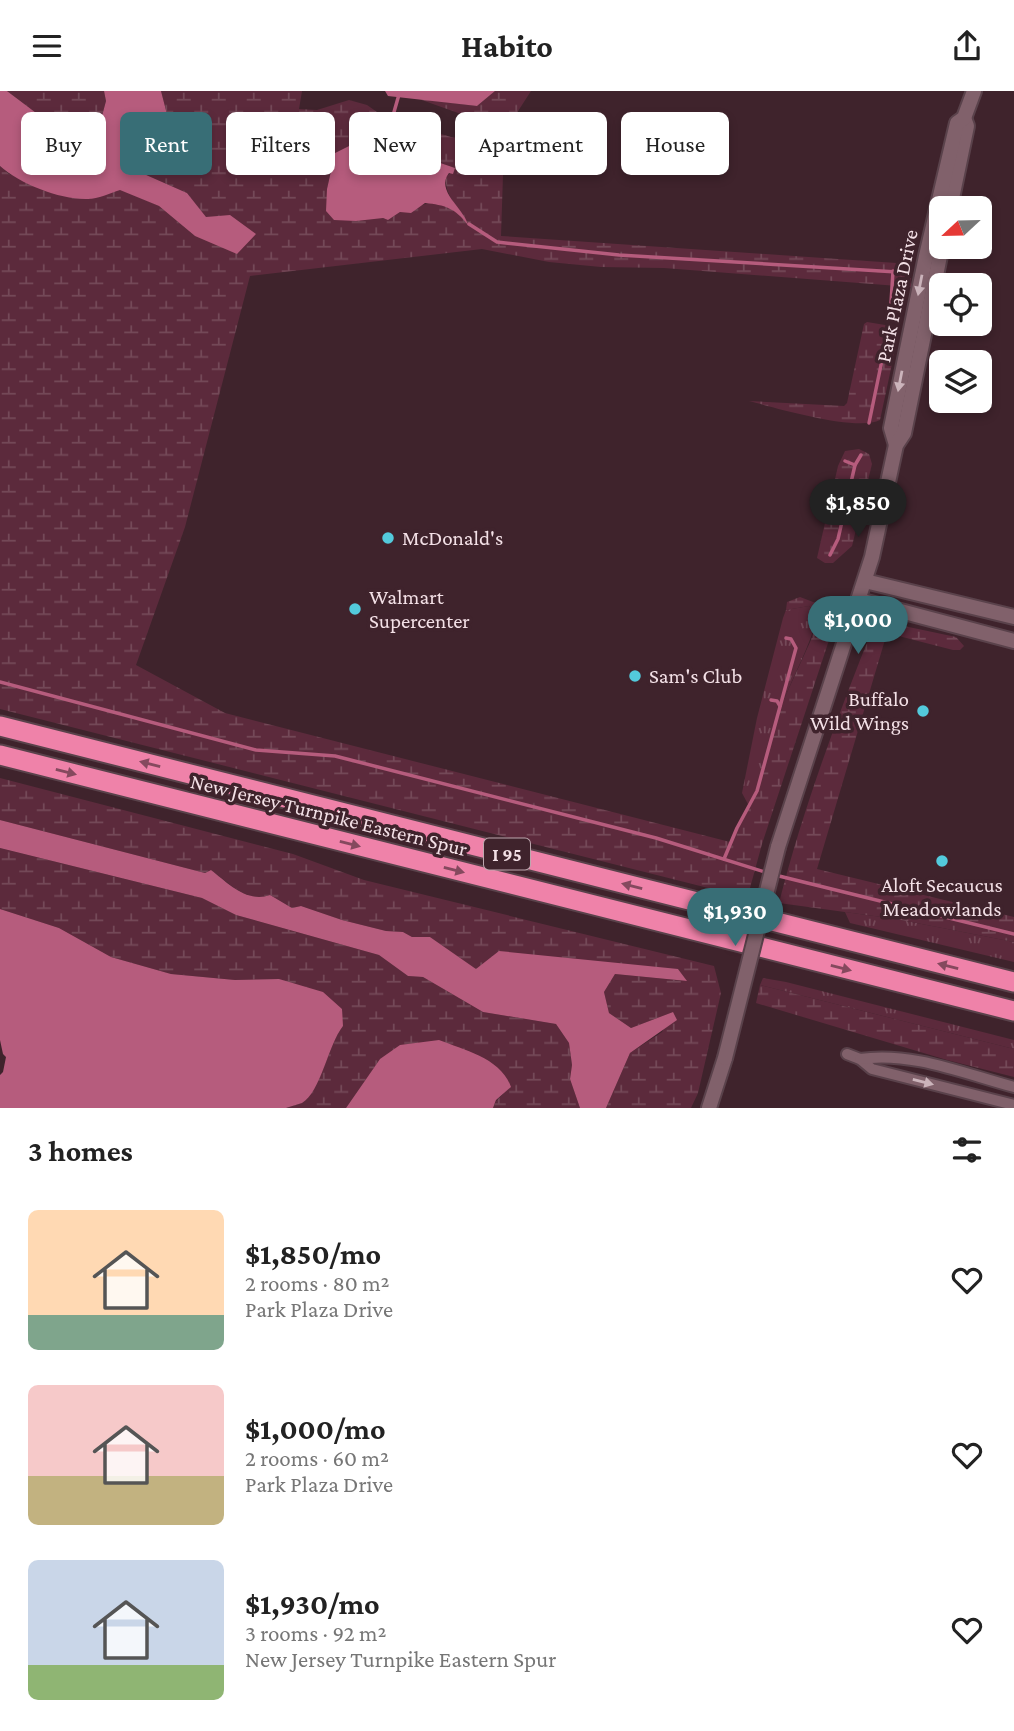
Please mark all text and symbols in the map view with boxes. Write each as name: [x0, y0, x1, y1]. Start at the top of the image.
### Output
icon: menu: [28, 27, 66, 65]
icon: share: [948, 27, 986, 65]
text: Habito: [461, 28, 553, 64]
chip: Buy: [21, 112, 106, 175]
chip: Rent: [120, 112, 212, 175]
chip: Filters: [226, 112, 335, 175]
chip: New: [349, 112, 441, 175]
chip: Apartment: [455, 112, 607, 175]
chip: House: [621, 112, 729, 175]
north arrow: [929, 196, 992, 259]
map controls: [929, 196, 992, 413]
street label: Park Plaza Drive: [871, 227, 923, 365]
button: locate: [929, 273, 992, 336]
one-way arrow: [914, 274, 925, 296]
button: layers: [929, 350, 992, 413]
one-way arrow: [894, 370, 905, 392]
pin: $1,850: [801, 479, 915, 539]
text: $1,850: [826, 489, 891, 515]
place label: McDonald's: [402, 526, 503, 550]
marker: McDonald's: [380, 530, 396, 546]
place label: Walmart Supercenter: [369, 585, 470, 633]
pin: $1,000: [801, 596, 915, 656]
marker: Walmart Supercenter: [347, 601, 363, 617]
text: $1,000: [824, 606, 892, 632]
place label: Sam's Club: [649, 664, 742, 688]
marker: Sam's Club: [627, 668, 643, 684]
place label: Buffalo Wild Wings: [810, 687, 909, 735]
marker: Buffalo Wild Wings: [915, 703, 931, 719]
one-way arrow: [139, 758, 161, 769]
one-way arrow: [55, 767, 77, 778]
street label: New Jersey Turnpike Eastern Spur: [188, 769, 470, 861]
one-way arrow: [339, 839, 361, 850]
road number: I 95: [484, 839, 530, 869]
marker: Aloft Secaucus Meadowlands: [934, 853, 950, 869]
one-way arrow: [443, 865, 465, 876]
place label: Aloft Secaucus Meadowlands: [881, 873, 1003, 921]
one-way arrow: [621, 880, 643, 891]
pin: $1,930: [678, 889, 792, 948]
text: $1,930: [703, 898, 767, 924]
one-way arrow: [937, 960, 959, 971]
one-way arrow: [830, 963, 852, 974]
one-way arrow: [913, 1077, 935, 1088]
icon: filters: [948, 1131, 986, 1169]
text: 3 homes: [28, 1134, 133, 1167]
text: $1,850/mo: [245, 1237, 381, 1270]
icon: home: [84, 1238, 168, 1322]
icon: heart: [948, 1261, 986, 1299]
text: 2 rooms · 80 m²: [245, 1270, 390, 1296]
text: Park Plaza Drive: [245, 1296, 393, 1322]
text: $1,000/mo: [245, 1412, 386, 1445]
icon: home: [84, 1413, 168, 1497]
icon: heart: [948, 1436, 986, 1474]
text: 2 rooms · 60 m²: [245, 1445, 389, 1471]
text: Park Plaza Drive: [245, 1471, 393, 1497]
text: $1,930/mo: [245, 1587, 380, 1620]
icon: home: [84, 1588, 168, 1672]
icon: heart: [948, 1611, 986, 1649]
text: 3 rooms · 92 m²: [245, 1620, 386, 1646]
text: New Jersey Turnpike Eastern Spur: [245, 1646, 556, 1672]

